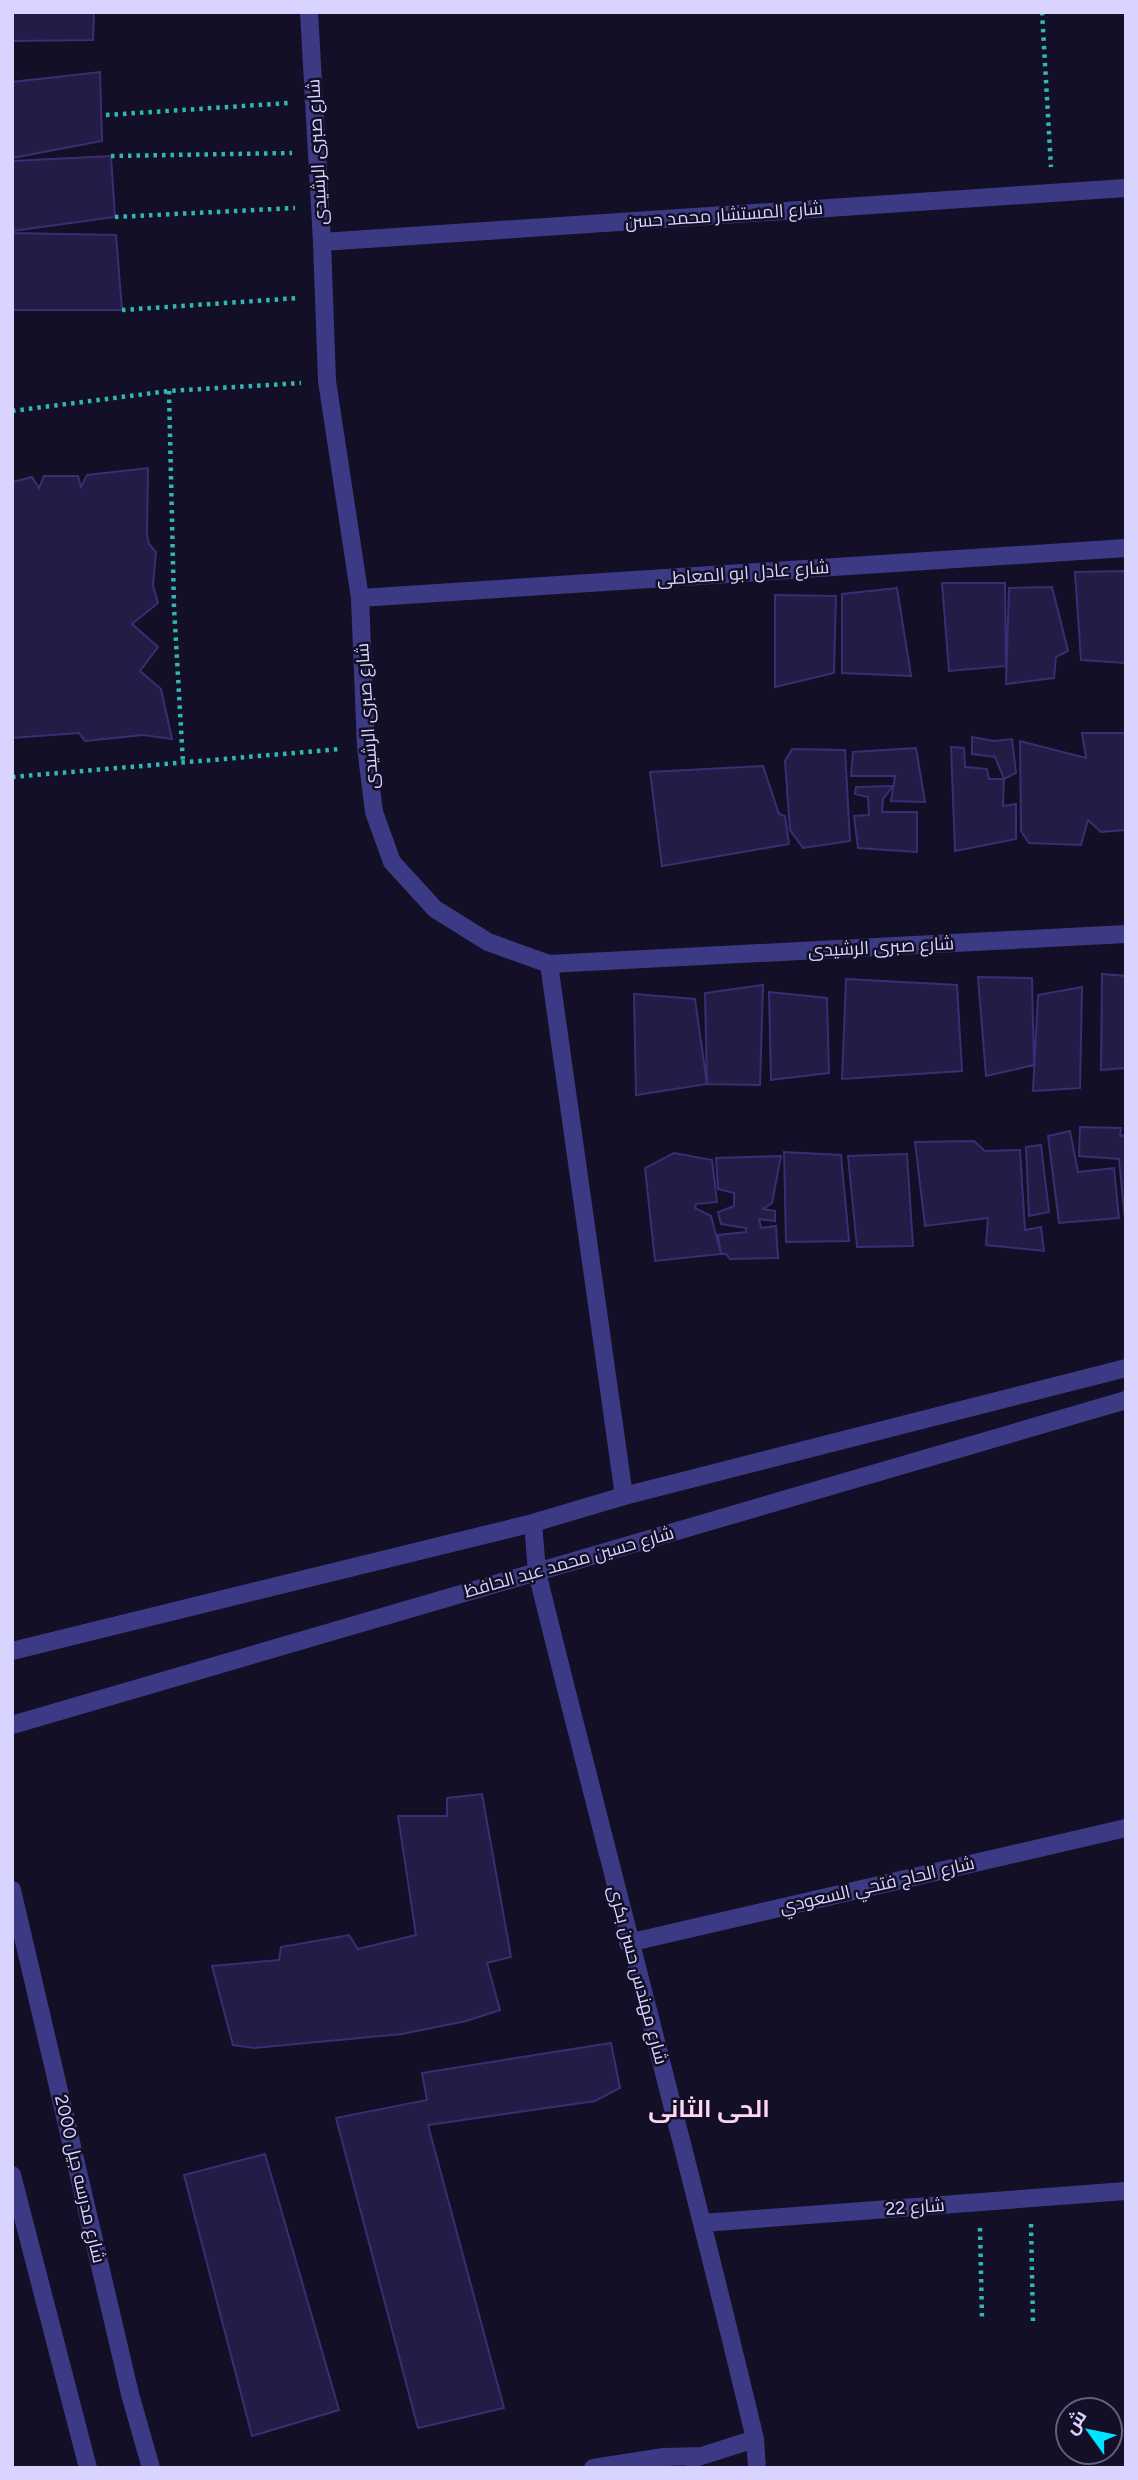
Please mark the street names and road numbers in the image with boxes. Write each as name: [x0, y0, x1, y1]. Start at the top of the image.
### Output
street label: شارع صبرى الرشيدى: [302, 78, 333, 226]
street label: شارع المستشار محمد حسن: [624, 197, 824, 234]
street label: شارع عادل ابو المعاطى: [656, 556, 830, 591]
street label: شارع صبرى الرشيدى: [351, 642, 384, 790]
street label: شارع صبرى الرشيدى: [807, 932, 955, 963]
street label: شارع حسين محمد عبد الحافظ: [462, 1522, 677, 1603]
street label: شارع الحاج فتحي السعودي: [777, 1852, 977, 1921]
street label: شارع مهندس حسن بكرى: [603, 1883, 672, 2067]
street label: شارع مدرسه جيل 2000: [49, 2093, 110, 2265]
street label: شارع 22: [885, 2194, 945, 2221]

